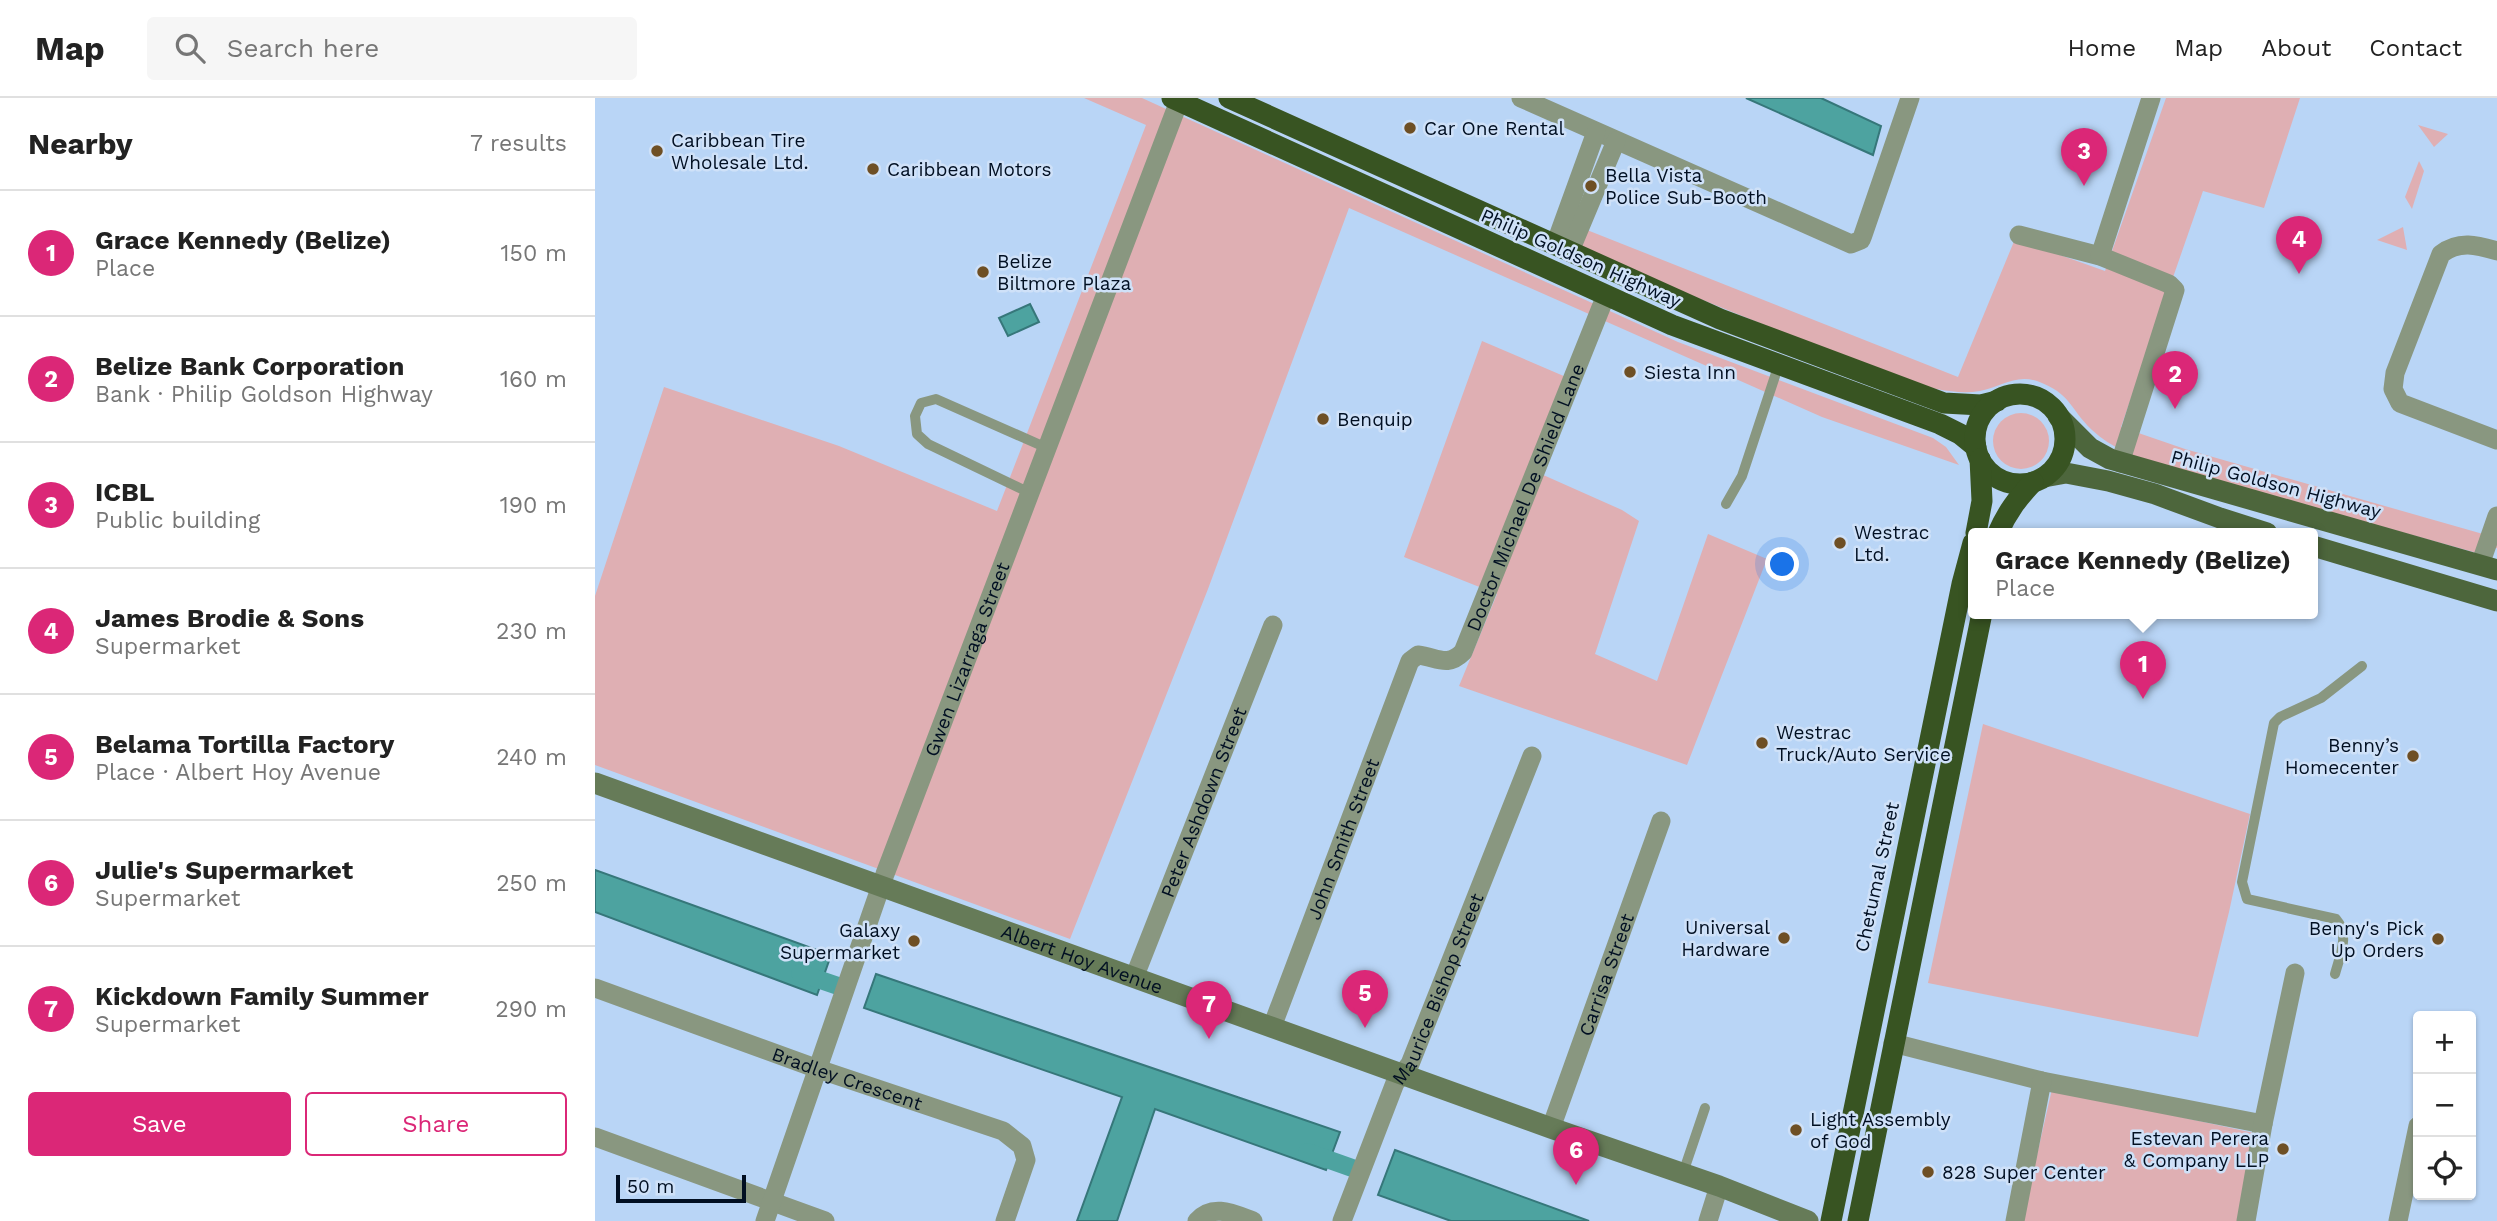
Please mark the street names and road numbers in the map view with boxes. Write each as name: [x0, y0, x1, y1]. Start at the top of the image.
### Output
street label: Philip Goldson Highway: [1477, 203, 1685, 313]
street label: Doctor Michael De Shield Lane: [1461, 360, 1589, 634]
street label: Philip Goldson Highway: [2168, 445, 2384, 523]
street label: Gwen Lizarraga Street: [919, 559, 1014, 760]
street label: Peter Ashdown Street: [1155, 704, 1251, 901]
street label: John Smith Street: [1302, 755, 1384, 923]
street label: Chetumal Street: [1850, 800, 1904, 954]
street label: Maurice Bishop Street: [1387, 890, 1488, 1089]
street label: Carrisa Street: [1573, 910, 1638, 1039]
street label: Albert Hoy Avenue: [998, 919, 1166, 999]
street label: Bradley Crescent: [769, 1042, 925, 1115]

